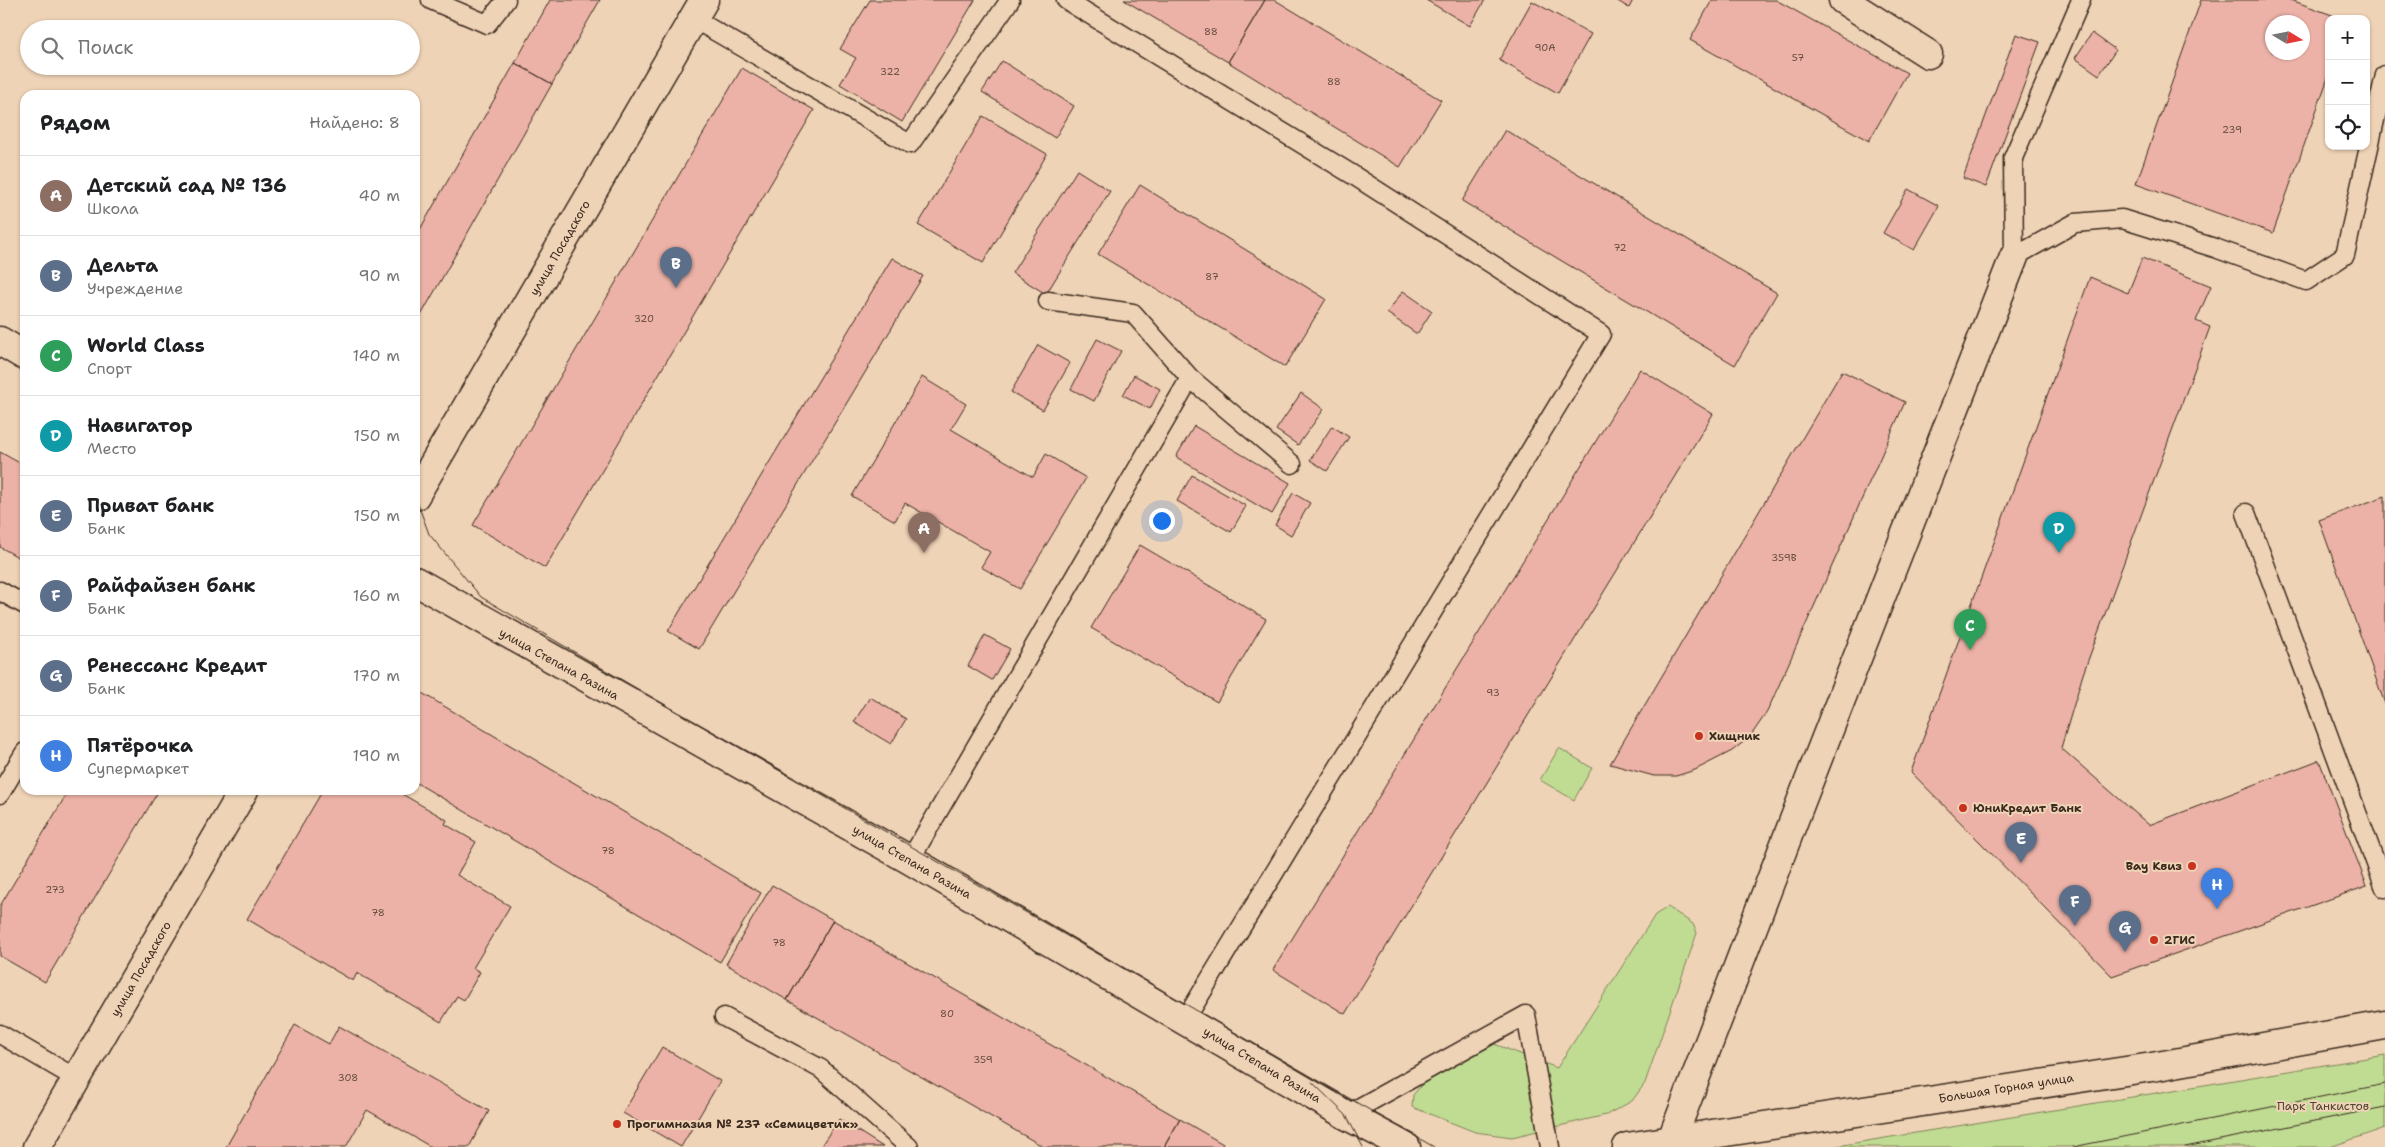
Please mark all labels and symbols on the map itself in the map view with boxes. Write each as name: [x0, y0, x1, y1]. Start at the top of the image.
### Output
north arrow: [2265, 15, 2310, 60]
house number: 88: [1204, 25, 1218, 38]
house number: 90А: [1534, 41, 1556, 54]
house number: 57: [1792, 51, 1804, 64]
house number: 322: [880, 65, 900, 78]
house number: 88: [1327, 75, 1341, 88]
house number: 239: [2222, 123, 2242, 136]
street label: улица Посадского: [526, 197, 594, 299]
house number: 72: [1613, 241, 1627, 254]
pin: B: [660, 247, 692, 288]
house number: 87: [1205, 270, 1219, 283]
house number: 320: [634, 312, 654, 325]
your location: [1149, 508, 1175, 534]
pin: A: [908, 512, 940, 553]
pin: D: [2043, 512, 2075, 553]
house number: 359В: [1771, 551, 1797, 564]
pin: C: [1954, 609, 1986, 650]
street label: улица Степана Разина: [496, 624, 622, 704]
house number: 93: [1486, 686, 1500, 699]
place label: Хищник: [1709, 728, 1761, 744]
marker: Хищник: [1693, 730, 1705, 742]
place label: ЮниКредит Банк: [1973, 800, 2082, 816]
marker: ЮниКредит Банк: [1957, 802, 1969, 814]
street label: улица Степана Разина: [850, 821, 975, 903]
pin: E: [2005, 822, 2037, 863]
house number: 78: [601, 844, 615, 857]
place label: Вау Квиз: [2126, 858, 2183, 874]
marker: Вау Квиз: [2186, 860, 2198, 872]
pin: H: [2201, 868, 2233, 909]
house number: 273: [45, 883, 65, 896]
pin: F: [2059, 885, 2091, 926]
house number: 78: [371, 906, 385, 919]
pin: G: [2109, 911, 2141, 952]
street label: улица Посадского: [107, 918, 175, 1020]
place label: 2ГИС: [2164, 932, 2195, 948]
marker: 2ГИС: [2148, 934, 2160, 946]
house number: 78: [772, 936, 786, 949]
house number: 80: [940, 1007, 954, 1020]
street label: улица Степана Разина: [1200, 1024, 1324, 1107]
house number: 359: [973, 1053, 993, 1066]
street label: Большая Горная улица: [1937, 1069, 2075, 1107]
house number: 308: [338, 1071, 358, 1084]
park label: Парк Танкистов: [2277, 1098, 2369, 1114]
place label: Прогимназия № 237 «Семицветик»: [627, 1116, 858, 1132]
marker: Прогимназия № 237 «Семицветик»: [611, 1118, 623, 1130]

